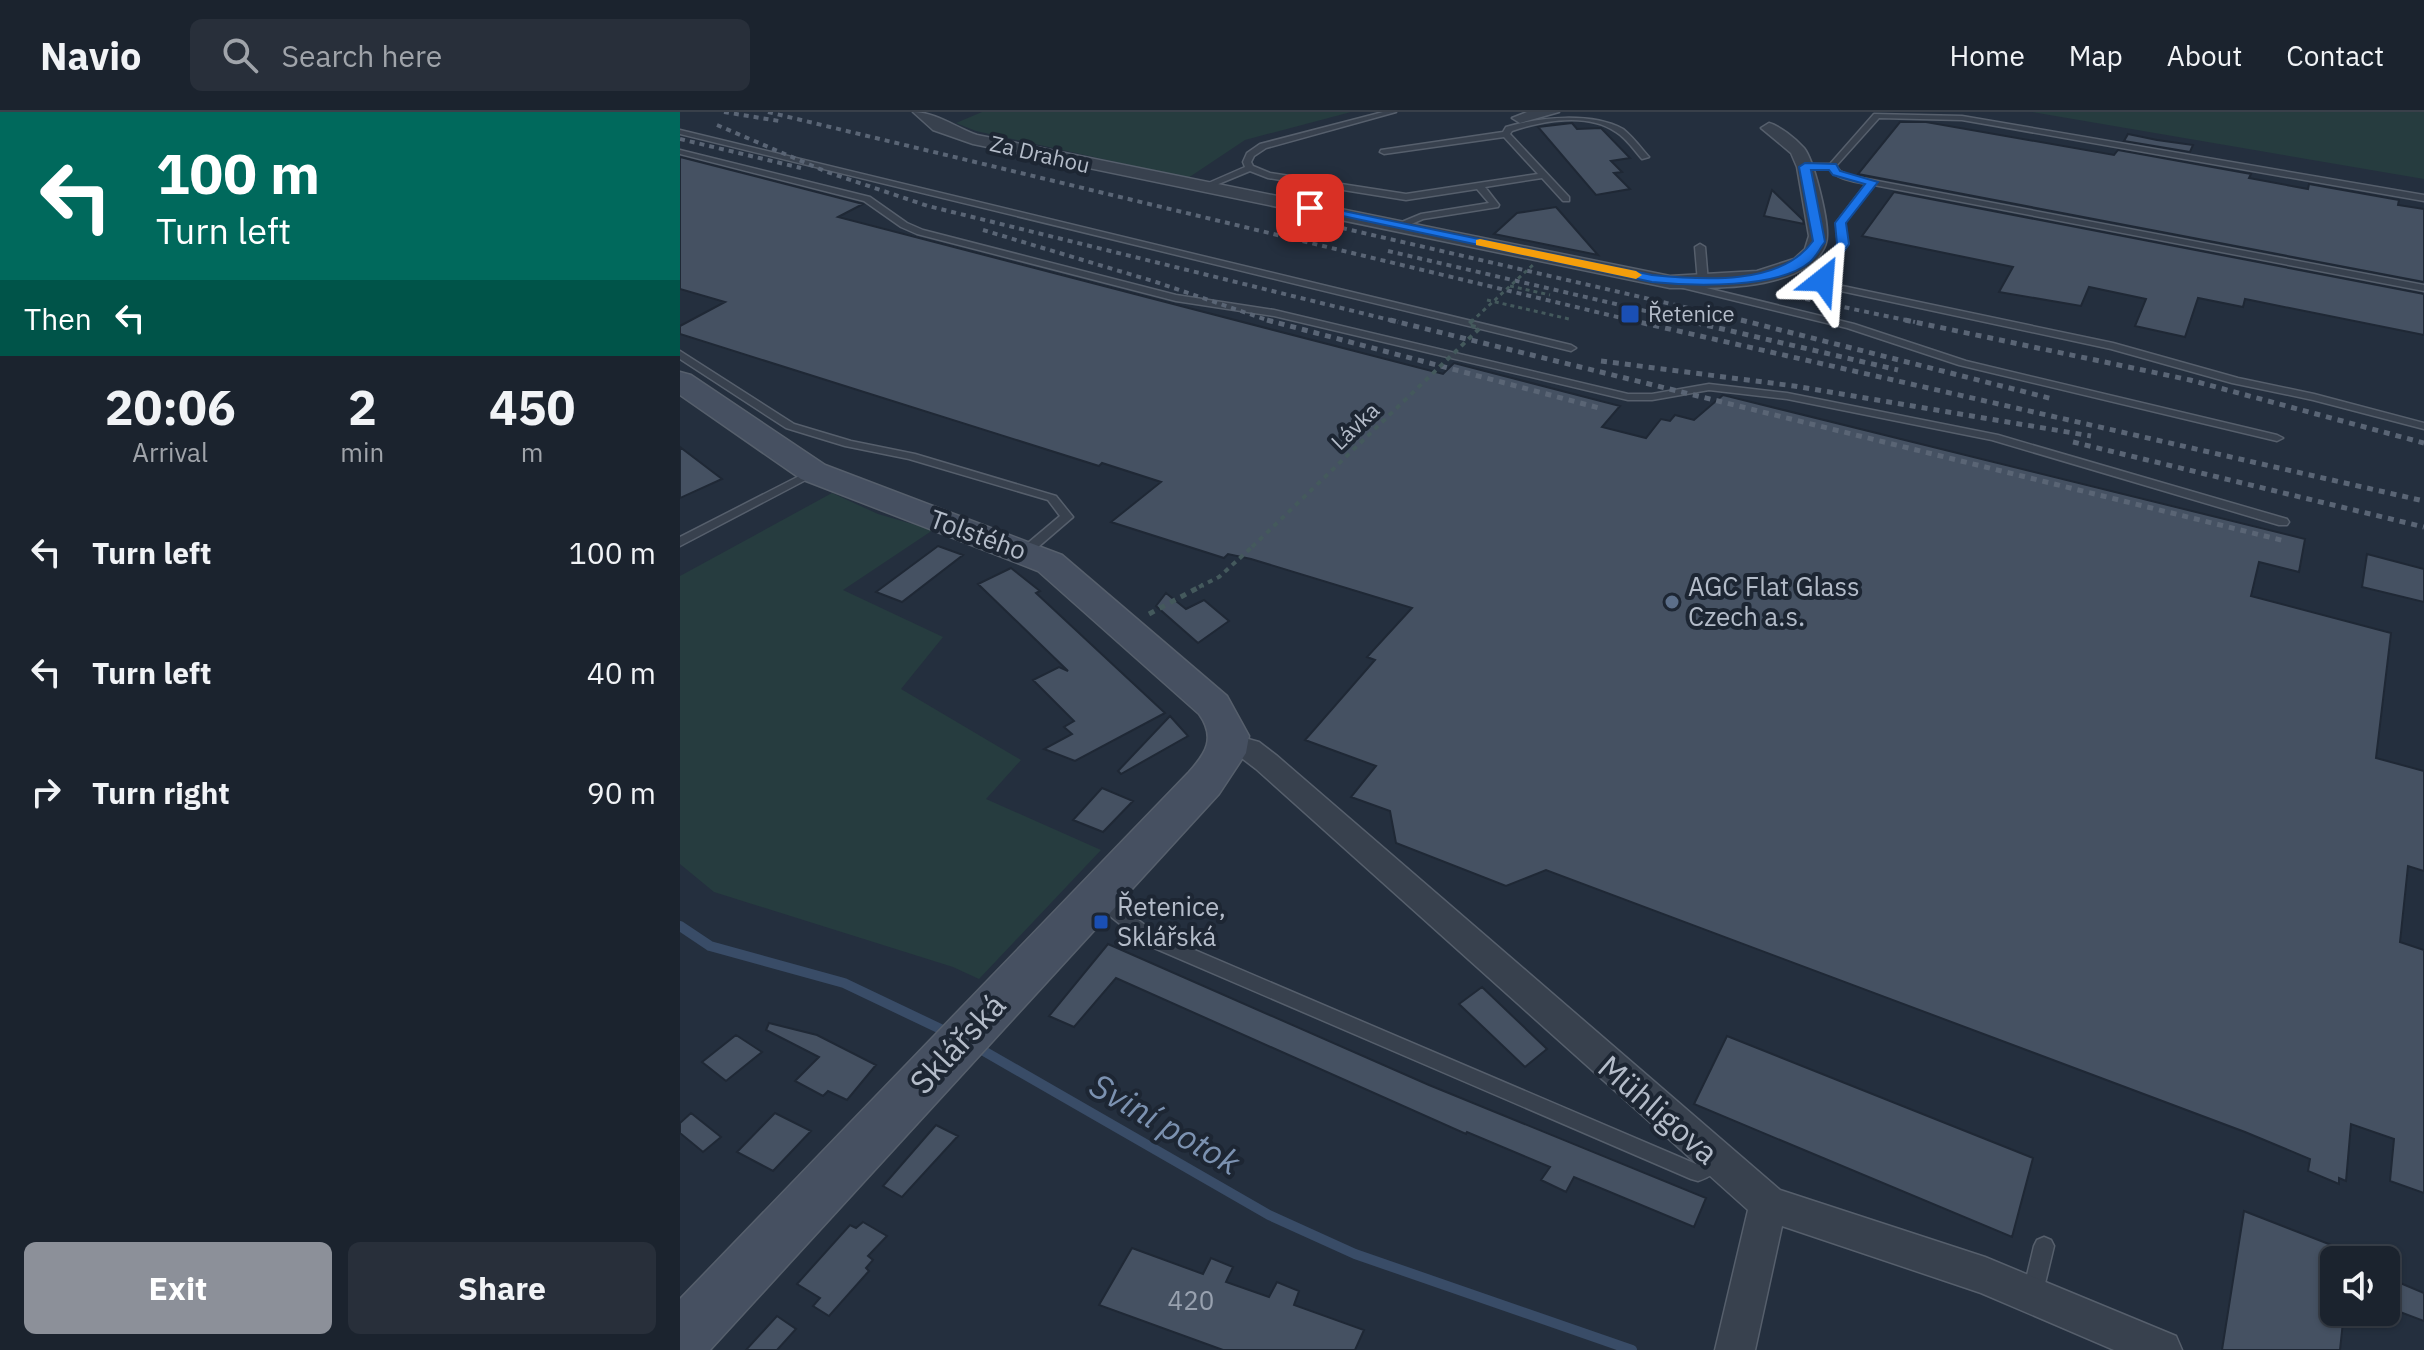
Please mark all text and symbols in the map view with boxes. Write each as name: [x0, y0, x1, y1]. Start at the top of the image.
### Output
search box: [190, 19, 750, 91]
text: Navio: [40, 31, 142, 80]
icon: search: [218, 33, 262, 77]
text: Search here: [282, 36, 442, 75]
text: Home: [1949, 37, 2025, 74]
text: Map: [2069, 37, 2123, 74]
text: About: [2167, 37, 2242, 74]
text: Contact: [2286, 37, 2384, 74]
street label: Za Drahou: [987, 128, 1093, 179]
text: 100 m: [156, 137, 320, 209]
icon: left: [24, 144, 128, 248]
pin: [1276, 174, 1344, 242]
icon: arrive: [1288, 186, 1332, 230]
text: Turn left: [156, 207, 291, 254]
position arrow: [1781, 238, 1865, 322]
icon: left: [108, 296, 152, 340]
text: Then: [24, 299, 92, 338]
place label: Řetenice: [1648, 299, 1735, 328]
marker: Řetenice: [1619, 303, 1641, 325]
text: 20:06: [105, 376, 236, 438]
text: 2: [348, 376, 377, 438]
text: 450: [489, 376, 575, 438]
street label: Lávka: [1324, 395, 1385, 456]
text: Arrival: [132, 435, 208, 469]
text: min: [340, 435, 384, 469]
text: m: [521, 435, 543, 469]
street label: Tolstého: [926, 501, 1031, 567]
icon: left: [24, 530, 68, 574]
text: Turn left: [92, 533, 211, 572]
text: 100 m: [569, 533, 656, 572]
place label: AGC Flat Glass Czech a.s.: [1688, 569, 1860, 633]
marker: AGC Flat Glass Czech a.s.: [1663, 593, 1681, 611]
icon: left: [24, 650, 68, 694]
text: Turn left: [92, 653, 211, 692]
text: 40 m: [587, 653, 656, 692]
icon: right: [24, 770, 68, 814]
text: Turn right: [92, 773, 230, 812]
text: 90 m: [587, 773, 656, 812]
place label: Řetenice, Sklářská: [1117, 889, 1226, 953]
marker: Řetenice, Sklářská: [1092, 913, 1110, 931]
street label: Sklářská: [900, 984, 1014, 1102]
street label: Mühligova: [1590, 1046, 1728, 1173]
water label: Sviní potok: [1082, 1063, 1250, 1184]
button: Exit: [24, 1242, 332, 1334]
button: Share: [348, 1242, 656, 1334]
map controls: [2320, 1246, 2400, 1326]
button: sound: [2320, 1246, 2400, 1326]
house number: 420: [1168, 1283, 1214, 1317]

